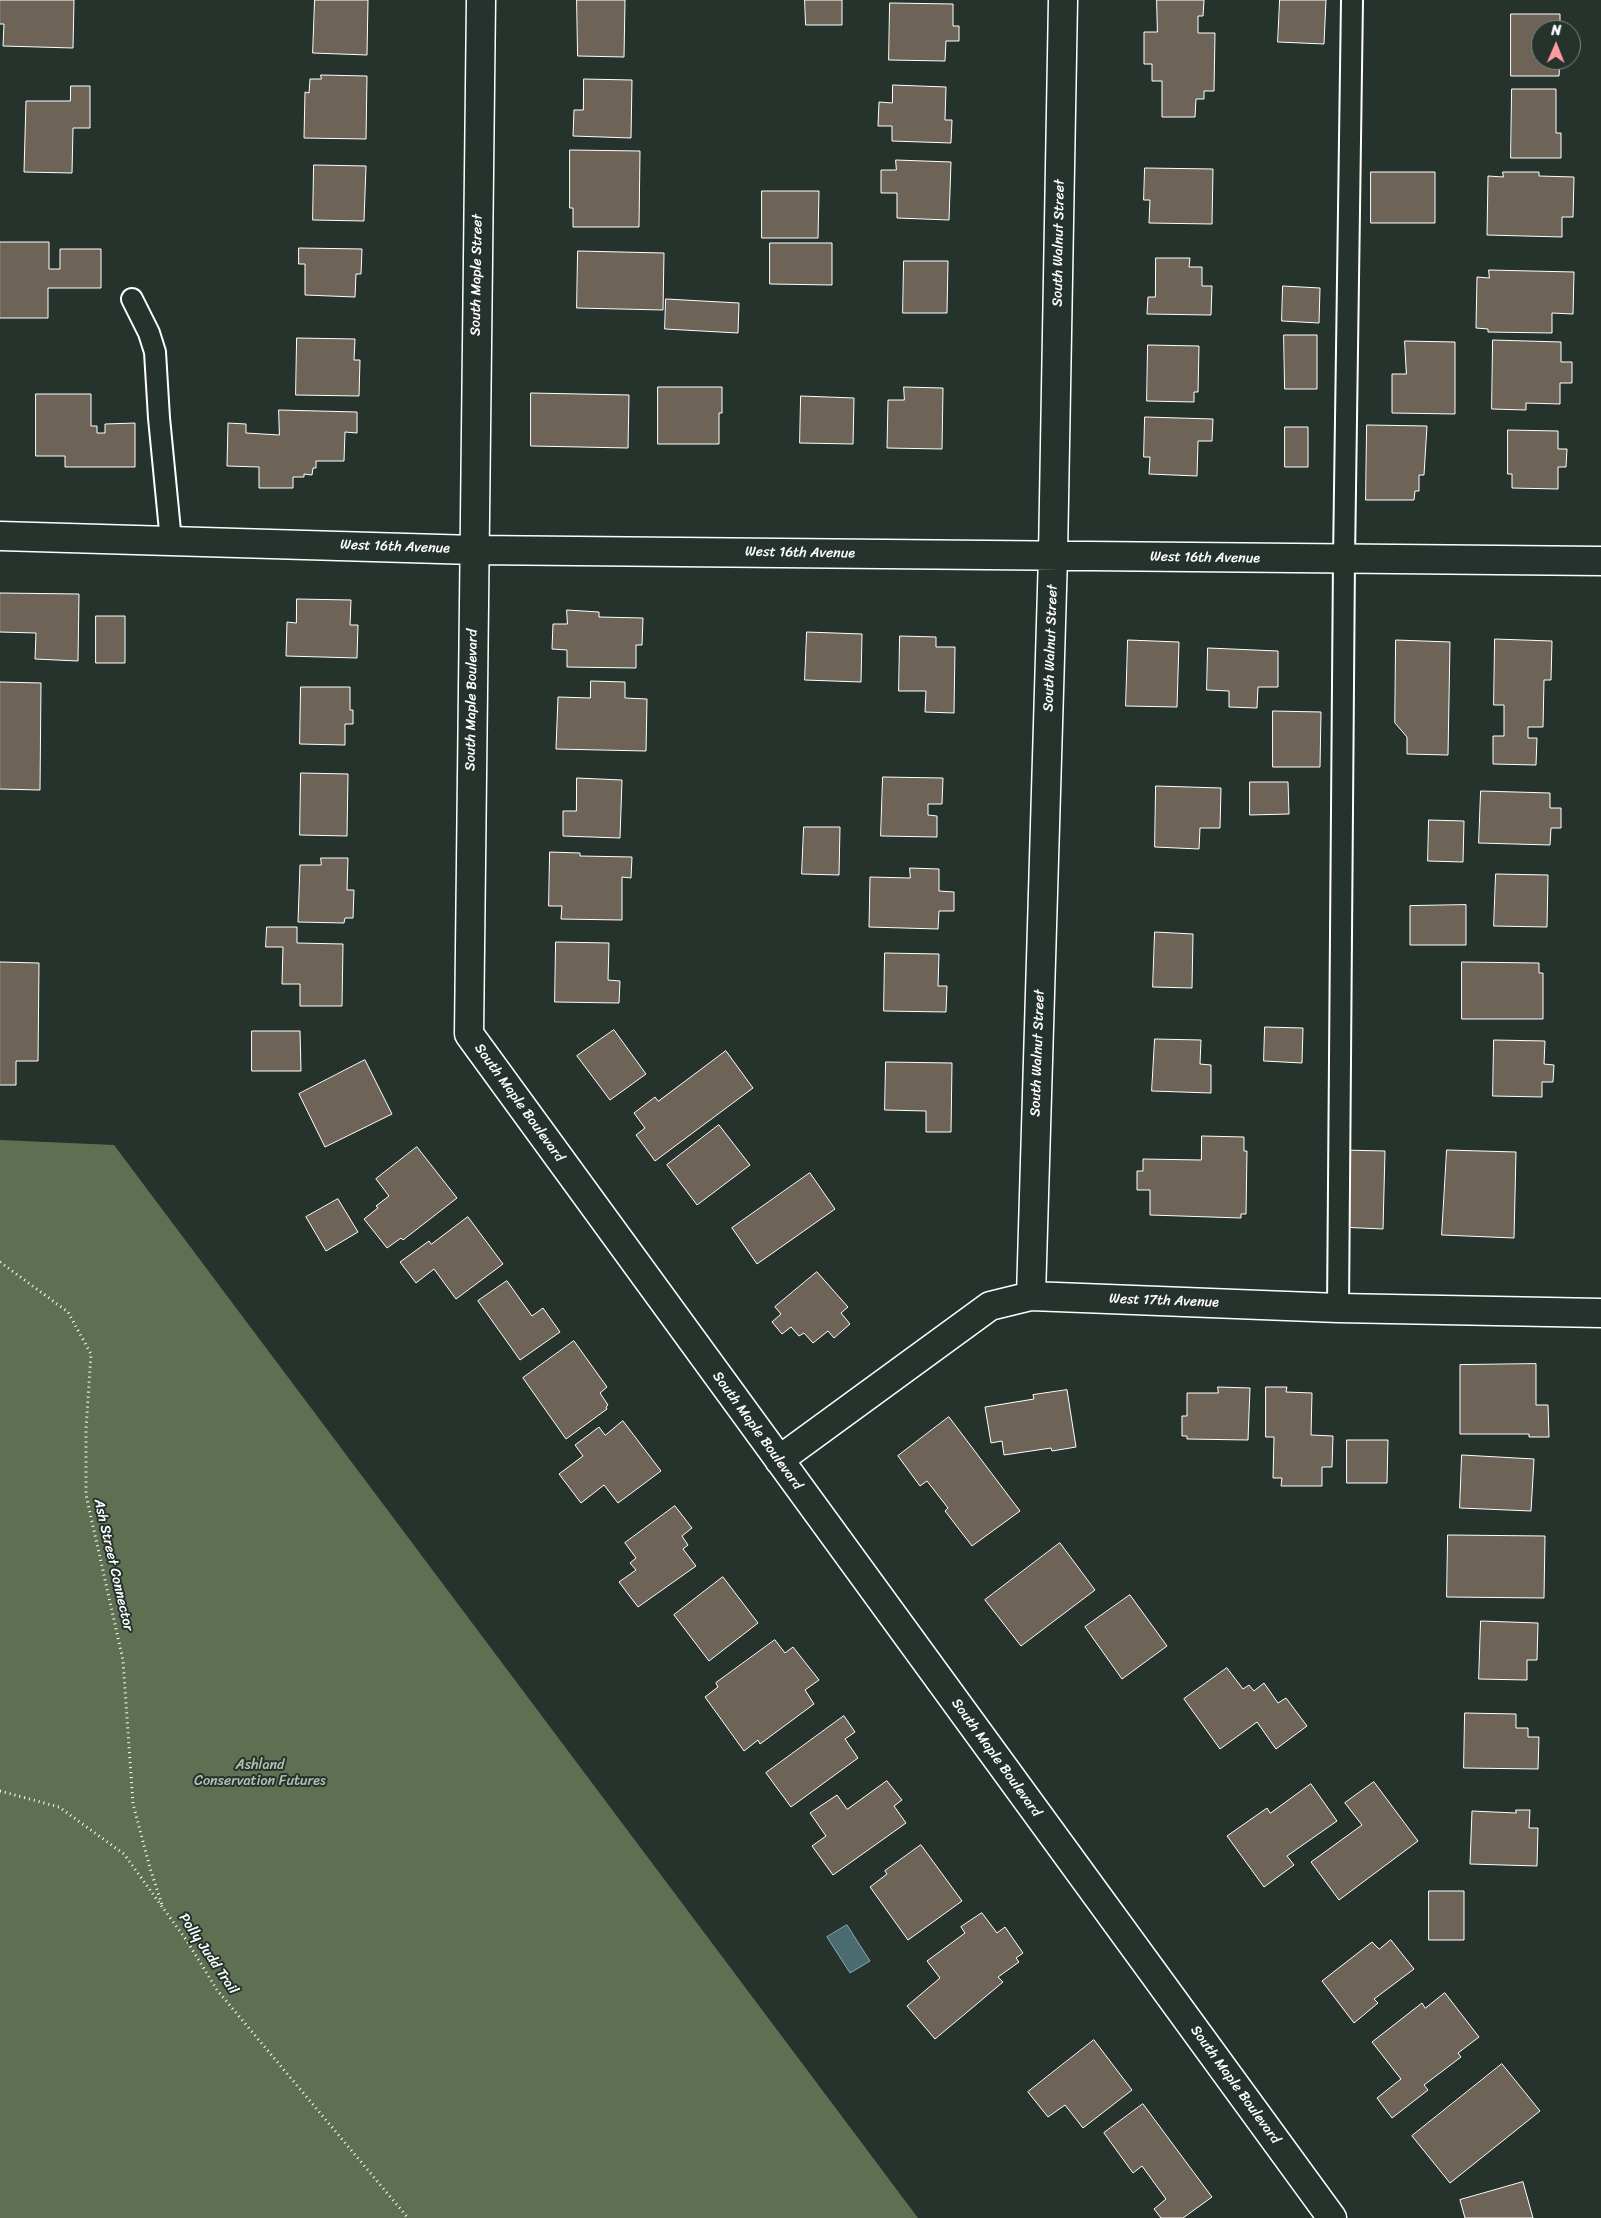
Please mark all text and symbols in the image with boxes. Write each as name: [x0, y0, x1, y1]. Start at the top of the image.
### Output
text: N: [1551, 18, 1561, 43]
north arrow: [1531, 20, 1581, 70]
street label: South Walnut Street: [1049, 179, 1069, 307]
street label: South Maple Street: [468, 214, 486, 336]
street label: West 16th Avenue: [340, 537, 450, 557]
street label: West 16th Avenue: [745, 544, 855, 562]
street label: West 16th Avenue: [1150, 549, 1260, 567]
street label: South Walnut Street: [1040, 584, 1062, 712]
street label: South Maple Boulevard: [462, 629, 482, 771]
street label: South Walnut Street: [1027, 989, 1049, 1117]
street label: South Maple Boulevard: [470, 1041, 568, 1165]
street label: West 17th Avenue: [1109, 1291, 1219, 1311]
street label: South Maple Boulevard: [708, 1369, 806, 1493]
street label: Ash Street Connector: [90, 1497, 136, 1633]
street label: South Maple Boulevard: [947, 1696, 1045, 1820]
park label: Ashland Conservation Futures: [194, 1757, 326, 1790]
street label: Polly Judd Trail: [175, 1910, 241, 1998]
street label: South Maple Boulevard: [1186, 2023, 1284, 2147]

